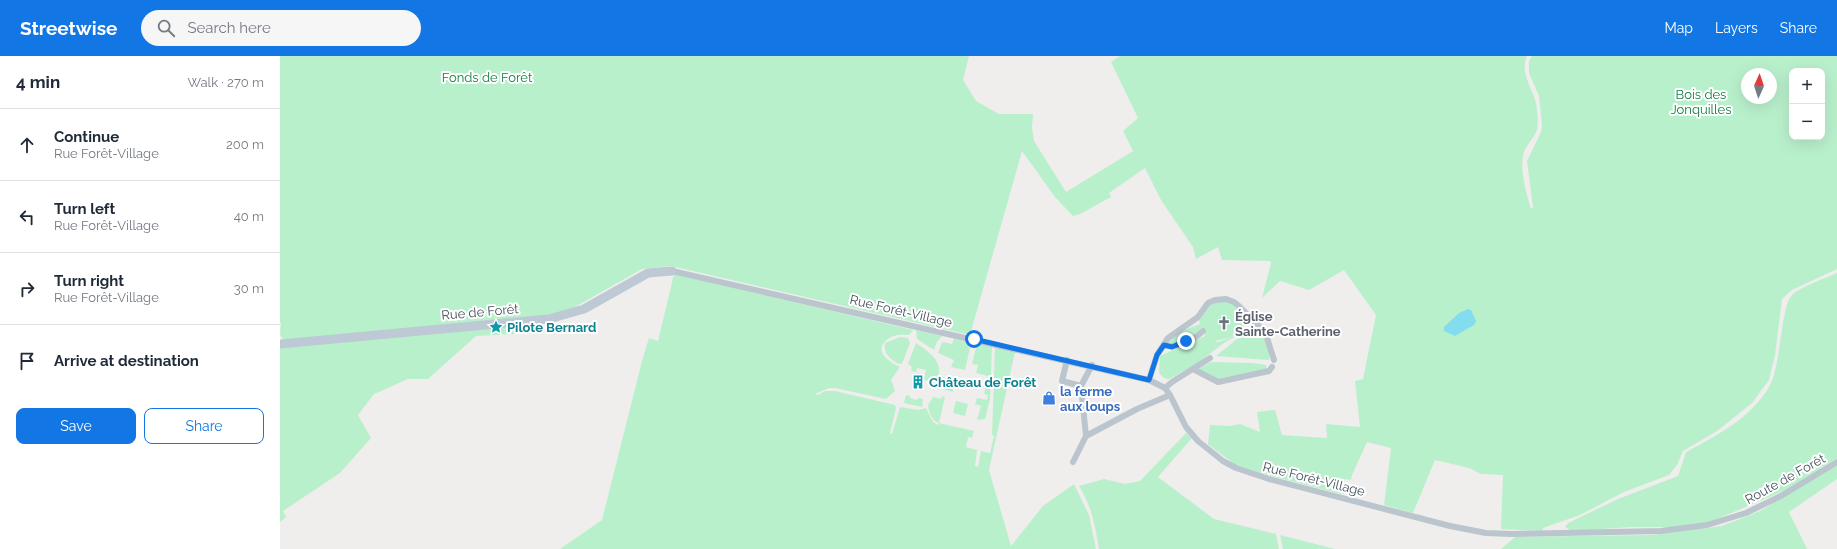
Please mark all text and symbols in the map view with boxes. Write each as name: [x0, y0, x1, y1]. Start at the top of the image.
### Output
search box: [141, 10, 421, 46]
text: Streetwise: [20, 17, 117, 39]
icon: search: [155, 17, 177, 39]
text: Search here: [187, 19, 271, 37]
text: Map: [1665, 20, 1693, 36]
text: Layers: [1715, 20, 1758, 36]
text: Share: [1780, 20, 1817, 36]
north arrow: [1741, 68, 1777, 104]
map controls: [1789, 68, 1825, 140]
button: +: [1789, 68, 1825, 104]
park label: Fonds de Forêt: [442, 70, 533, 85]
text: 4 min: [16, 72, 60, 92]
text: Walk · 270 m: [188, 75, 264, 90]
park label: Bois des Jonquilles: [1670, 87, 1732, 117]
button: −: [1789, 104, 1825, 140]
text: Continue: [54, 128, 119, 146]
icon: ahead: [16, 134, 38, 156]
text: 200 m: [226, 137, 264, 152]
text: Rue Forêt-Village: [54, 146, 159, 161]
text: Turn left: [54, 200, 115, 218]
icon: left: [16, 206, 38, 228]
text: 40 m: [234, 209, 264, 224]
text: Rue Forêt-Village: [54, 218, 159, 233]
text: Turn right: [54, 272, 124, 290]
icon: right: [16, 278, 38, 300]
text: 30 m: [234, 281, 264, 296]
text: Rue Forêt-Village: [54, 290, 159, 305]
street label: Rue Forêt-Village: [848, 292, 954, 330]
street label: Rue de Forêt: [441, 301, 520, 323]
place label: Église Sainte-Catherine: [1235, 309, 1341, 339]
church icon: Église Sainte-Catherine: [1216, 315, 1232, 331]
place icon: Pilote Bernard: [488, 319, 504, 335]
place label: Pilote Bernard: [507, 320, 596, 335]
route start: [965, 330, 983, 348]
route end: [1177, 332, 1195, 350]
icon: arrive: [16, 350, 38, 372]
text: Arrive at destination: [54, 352, 199, 370]
building icon: Château de Forêt: [910, 374, 926, 390]
place label: Château de Forêt: [929, 375, 1036, 390]
place label: la ferme aux loups: [1060, 384, 1121, 414]
shop icon: la ferme aux loups: [1041, 390, 1057, 406]
button: Save: [16, 408, 136, 444]
button: Share: [144, 408, 264, 444]
street label: Route de Forêt: [1742, 451, 1828, 507]
street label: Rue Forêt-Village: [1261, 459, 1367, 499]

